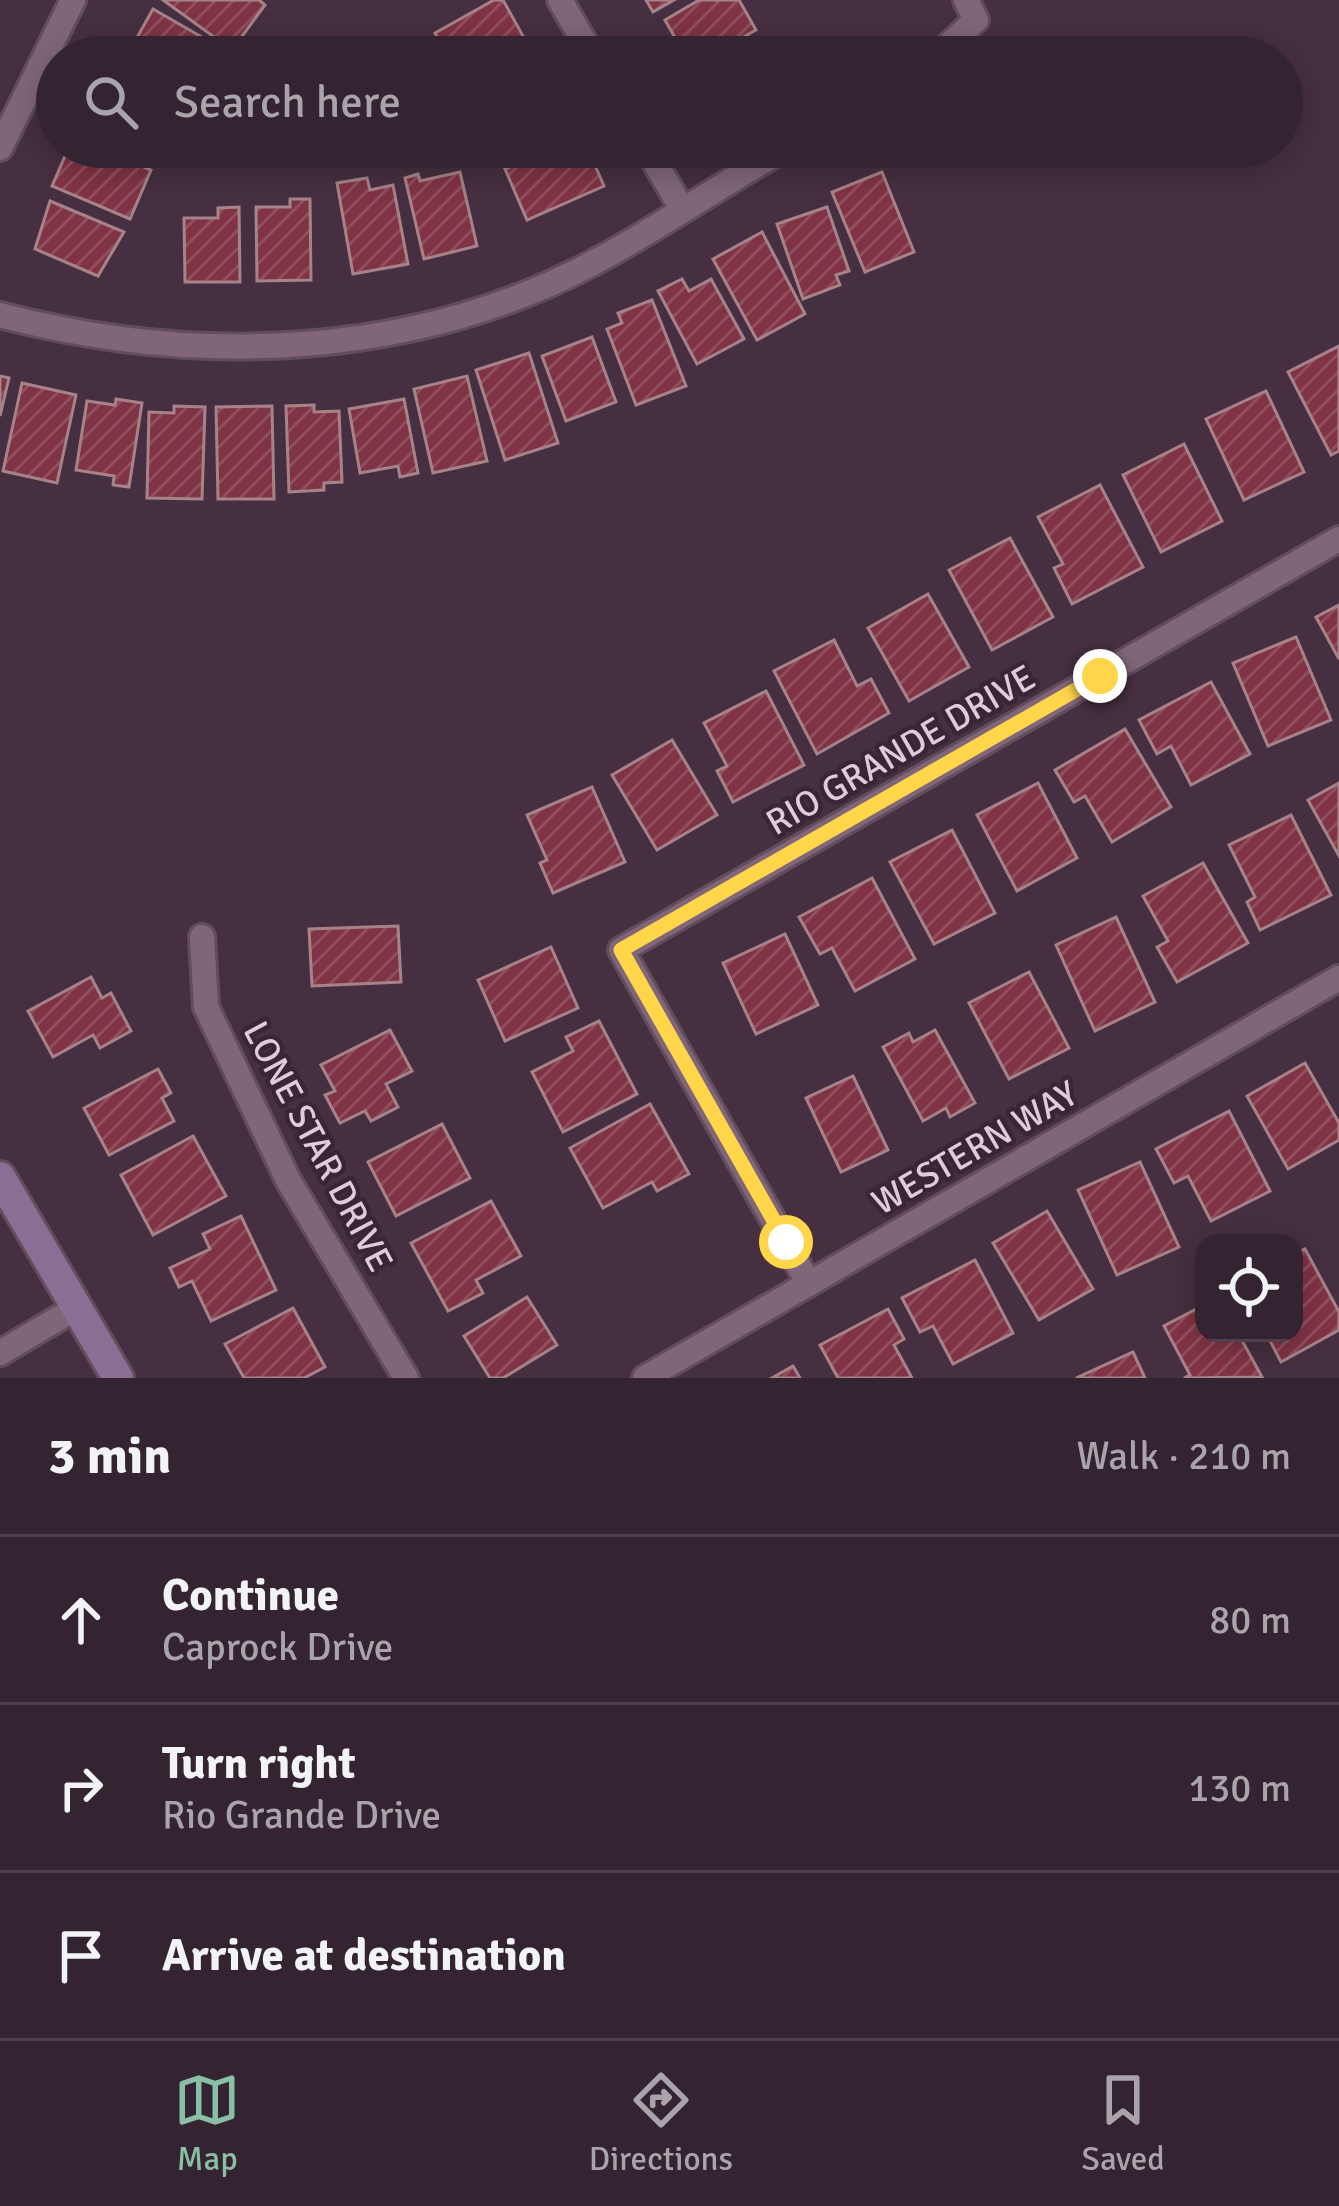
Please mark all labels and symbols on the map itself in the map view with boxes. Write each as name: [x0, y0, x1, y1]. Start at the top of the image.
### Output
route end: [1073, 649, 1127, 703]
street label: RIO GRANDE DRIVE: [758, 655, 1043, 846]
street label: LONE STAR DRIVE: [233, 1014, 403, 1280]
street label: WESTERN WAY: [864, 1071, 1086, 1225]
route start: [759, 1215, 813, 1269]

